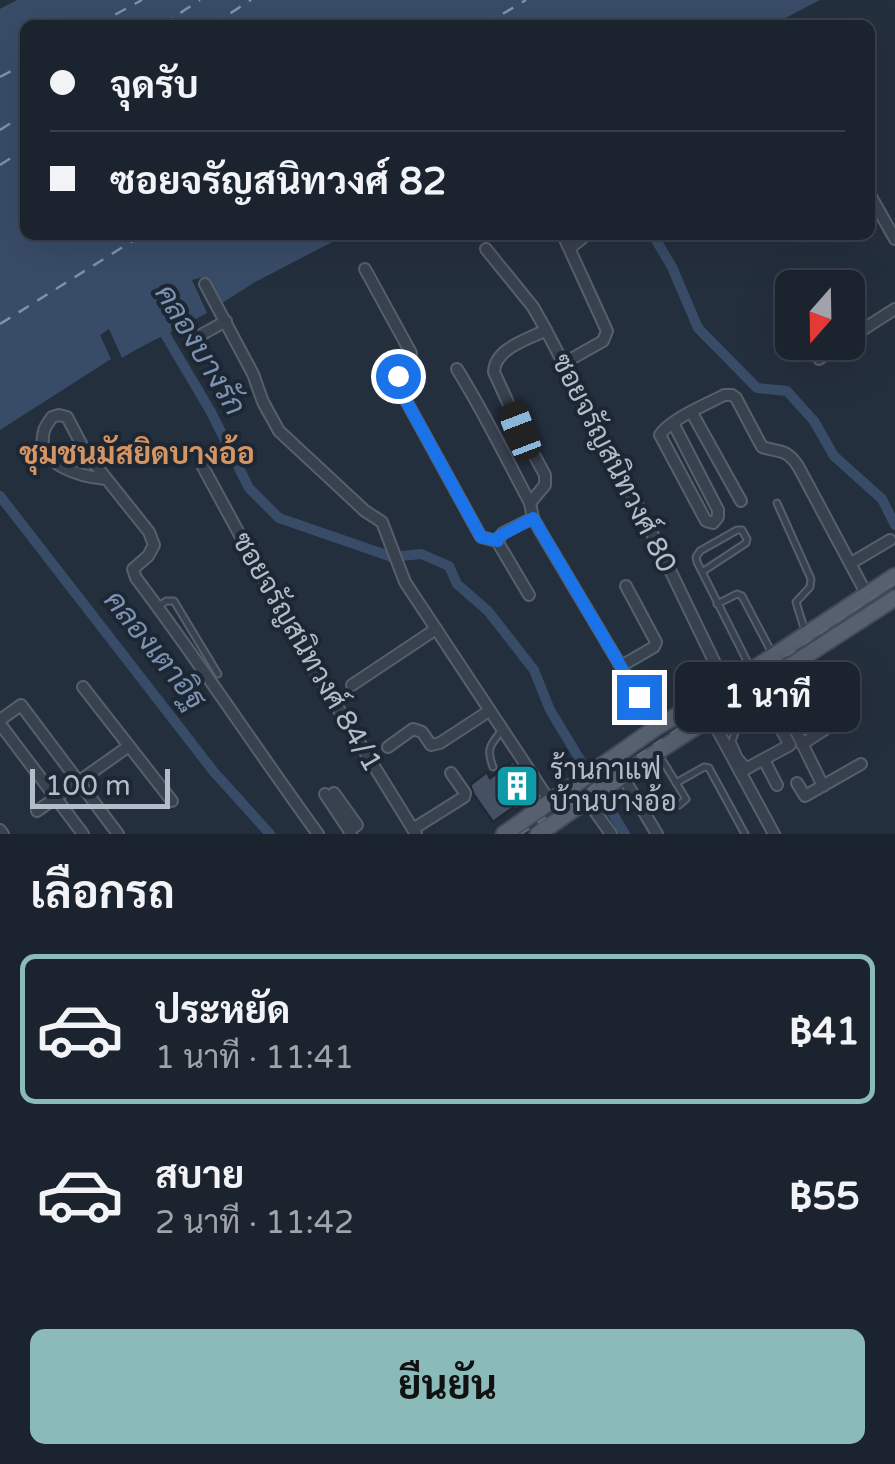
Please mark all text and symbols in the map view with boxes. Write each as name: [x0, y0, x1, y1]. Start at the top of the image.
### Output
text: จุดรับ: [110, 63, 199, 109]
text: ซอยจรัญสนิทวงศ์ 82: [110, 159, 447, 205]
north arrow: [775, 270, 865, 360]
map controls: [775, 270, 865, 360]
water label: คลองบางรัก: [147, 277, 254, 422]
street label: ซอยจรัญสนิทวงศ์ 80: [544, 347, 687, 578]
route start: [376, 354, 421, 399]
car: [495, 398, 545, 464]
district label: ชุมชนมัสยิดบางอ้อ: [19, 434, 255, 475]
street label: ซอยจรัญสนิทวงศ์ 84/1: [225, 525, 392, 778]
water label: คลองเตาอิฐ: [95, 583, 215, 718]
callout: 1 นาที: [674, 662, 859, 732]
route end: [617, 675, 662, 720]
text: 1 นาที: [724, 678, 811, 716]
place label: ร้านกาแฟ บ้านบางอ้อ: [550, 751, 677, 819]
building icon: ร้านกาแฟ บ้านบางอ้อ: [494, 763, 540, 809]
scale bar: [30, 764, 170, 808]
text: 100 m: [45, 769, 131, 803]
text: เลือกรถ: [30, 867, 175, 921]
icon: car: [35, 984, 125, 1074]
text: ประหยัด: [155, 988, 290, 1034]
text: ฿41: [789, 1009, 860, 1055]
text: 1 นาที · 11:41: [155, 1039, 354, 1077]
icon: car: [35, 1149, 125, 1239]
text: สบาย: [155, 1153, 244, 1199]
text: ฿55: [789, 1174, 860, 1220]
text: 2 นาที · 11:42: [155, 1204, 354, 1242]
button: ยืนยัน: [30, 1329, 865, 1444]

